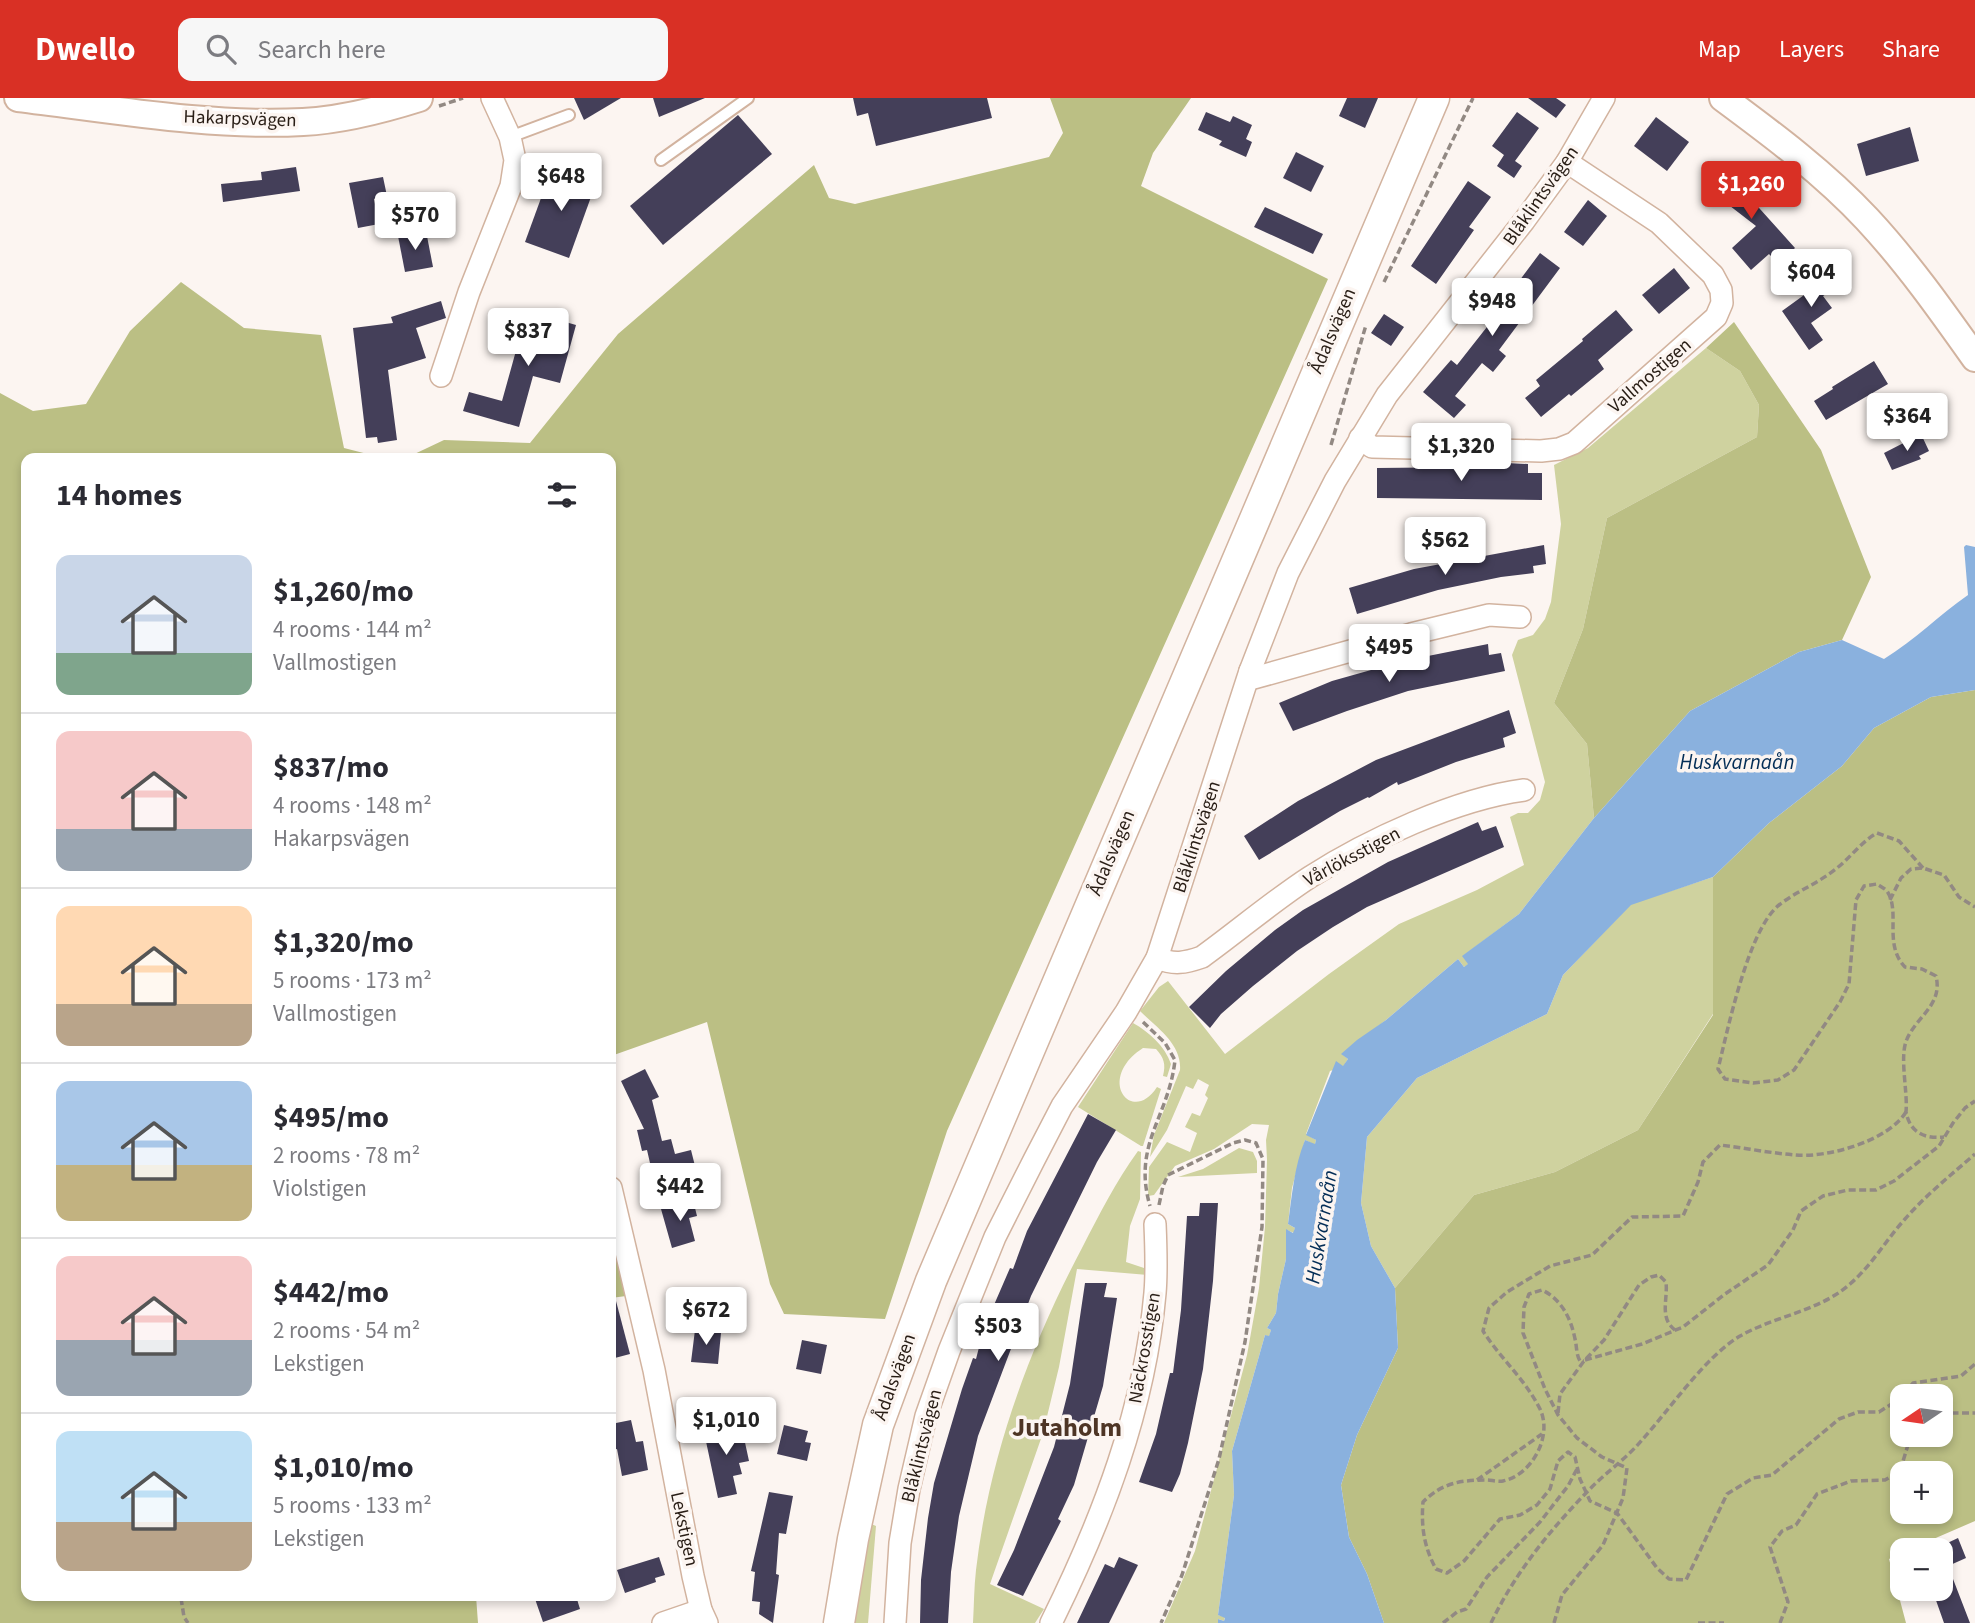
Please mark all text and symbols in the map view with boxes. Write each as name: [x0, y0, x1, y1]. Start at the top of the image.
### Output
search box: [178, 18, 668, 81]
text: Dwello: [35, 26, 136, 73]
icon: search: [202, 30, 240, 68]
text: Search here: [258, 31, 386, 68]
text: Map: [1698, 32, 1741, 67]
text: Layers: [1779, 32, 1844, 67]
text: Share: [1882, 32, 1940, 67]
street label: Hakarpsvägen: [183, 104, 297, 134]
street label: Blåklintsvägen: [1497, 141, 1585, 251]
pin: $648: [520, 153, 602, 213]
text: $648: [537, 159, 585, 192]
pin: $1,260: [1694, 162, 1808, 221]
text: $1,260: [1717, 167, 1785, 200]
pin: $570: [374, 192, 456, 252]
text: $570: [391, 198, 439, 231]
pin: $604: [1770, 250, 1852, 309]
text: $604: [1787, 255, 1835, 288]
pin: $948: [1451, 278, 1533, 338]
street label: Ådalsvägen: [1303, 284, 1363, 378]
text: $948: [1468, 284, 1516, 317]
pin: $837: [487, 308, 569, 368]
text: $837: [504, 314, 552, 347]
street label: Vallmostigen: [1602, 332, 1698, 420]
pin: $364: [1866, 394, 1948, 453]
text: $364: [1883, 399, 1931, 432]
pin: $1,320: [1404, 424, 1518, 483]
text: $1,320: [1427, 429, 1495, 462]
text: 14 homes: [56, 474, 182, 517]
icon: filters: [543, 476, 581, 514]
pin: $562: [1404, 518, 1486, 577]
text: $562: [1421, 523, 1469, 556]
text: $1,260/mo: [273, 570, 414, 613]
icon: home: [112, 583, 196, 667]
text: 4 rooms · 144 m²: [273, 613, 432, 646]
pin: $495: [1348, 624, 1430, 684]
text: $495: [1365, 630, 1413, 663]
text: Vallmostigen: [273, 646, 397, 679]
text: $837/mo: [273, 746, 389, 789]
water label: Huskvarnaån: [1680, 747, 1794, 777]
icon: home: [112, 759, 196, 843]
street label: Blåklintsvägen: [1166, 778, 1228, 896]
text: 4 rooms · 148 m²: [273, 789, 432, 822]
street label: Ådalsvägen: [1082, 806, 1142, 900]
street label: Vårlöksstigen: [1299, 820, 1405, 894]
text: Hakarpsvägen: [273, 822, 410, 855]
text: $1,320/mo: [273, 921, 414, 964]
icon: home: [112, 934, 196, 1018]
text: 5 rooms · 173 m²: [273, 964, 432, 997]
text: Vallmostigen: [273, 997, 397, 1030]
text: $495/mo: [273, 1096, 389, 1139]
icon: home: [112, 1109, 196, 1193]
text: 2 rooms · 78 m²: [273, 1139, 420, 1172]
pin: $442: [639, 1164, 721, 1223]
water label: Huskvarnaån: [1297, 1168, 1345, 1286]
text: $442: [656, 1169, 704, 1202]
text: Violstigen: [273, 1172, 367, 1205]
text: $442/mo: [273, 1271, 389, 1314]
icon: home: [112, 1284, 196, 1368]
pin: $672: [665, 1288, 747, 1347]
street label: Näckrosstigen: [1122, 1290, 1168, 1406]
text: $672: [682, 1293, 730, 1326]
pin: $503: [957, 1304, 1039, 1363]
text: $503: [974, 1309, 1022, 1342]
text: 2 rooms · 54 m²: [273, 1314, 420, 1347]
street label: Ådalsvägen: [867, 1330, 923, 1424]
text: Lekstigen: [273, 1347, 365, 1380]
north arrow: [1890, 1384, 1953, 1447]
map controls: [1890, 1384, 1953, 1601]
street label: Blåklintsvägen: [895, 1386, 949, 1506]
pin: $1,010: [669, 1398, 783, 1457]
text: $1,010: [692, 1403, 760, 1436]
district label: Jutaholm: [1012, 1409, 1122, 1446]
text: $1,010/mo: [273, 1446, 414, 1489]
icon: home: [112, 1459, 196, 1543]
button: +: [1890, 1461, 1953, 1524]
text: 5 rooms · 133 m²: [273, 1489, 432, 1522]
street label: Lekstigen: [663, 1489, 705, 1569]
text: Lekstigen: [273, 1522, 365, 1555]
button: −: [1890, 1538, 1953, 1601]

